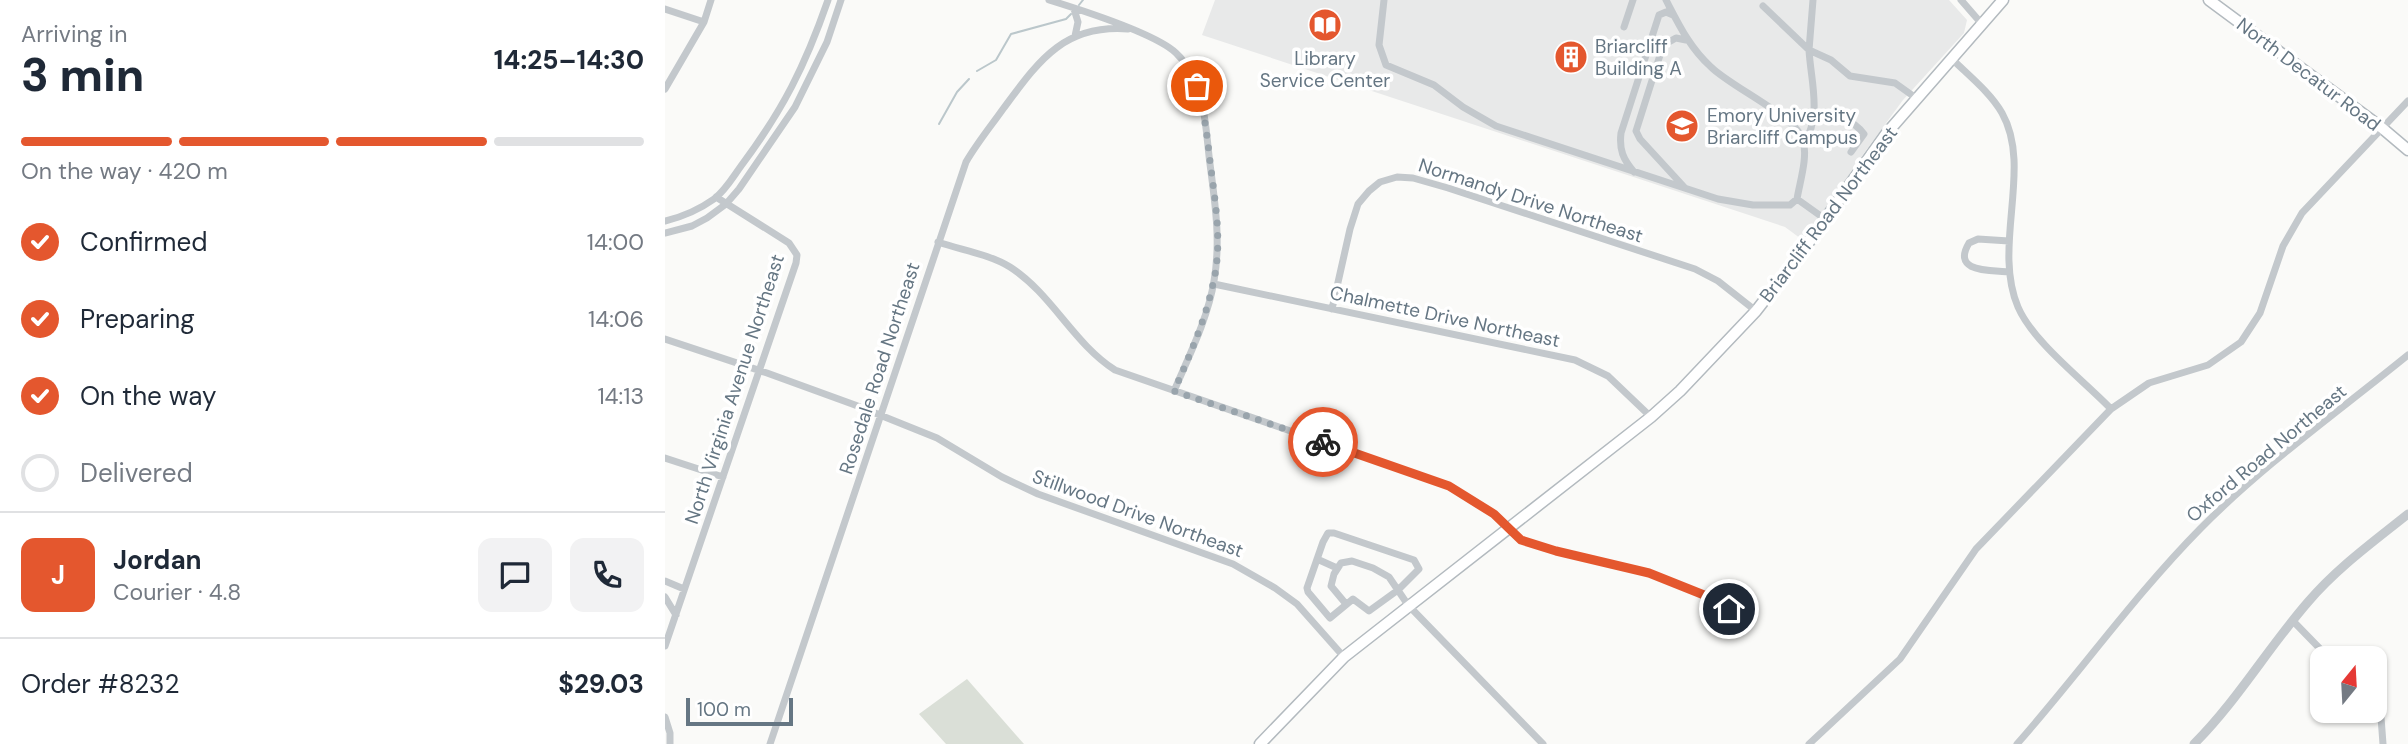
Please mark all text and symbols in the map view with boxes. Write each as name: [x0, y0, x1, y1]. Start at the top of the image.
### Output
library icon: Library Service Center: [1306, 6, 1344, 44]
street label: North Decatur Road: [2232, 12, 2386, 137]
text: Arriving in: [21, 19, 127, 49]
place label: Briarcliff Building A: [1595, 34, 1682, 81]
building icon: Briarcliff Building A: [1552, 38, 1590, 76]
text: 14:25–14:30: [494, 43, 644, 77]
text: 3 min: [21, 45, 144, 105]
place label: Library Service Center: [1260, 46, 1390, 93]
pin: [1167, 56, 1227, 116]
icon: bag: [1178, 67, 1216, 105]
place label: Emory University Briarcliff Campus: [1707, 103, 1858, 150]
school or university icon: Emory University Briarcliff Campus: [1663, 107, 1701, 145]
street label: Briarcliff Road Northeast: [1754, 121, 1903, 307]
street label: Normandy Drive Northeast: [1415, 152, 1646, 249]
text: On the way · 420 m: [21, 156, 228, 186]
icon: check: [21, 223, 59, 261]
text: Confirmed: [80, 225, 207, 259]
text: 14:00: [587, 227, 644, 257]
street label: North Virginia Avenue Northeast: [679, 251, 790, 527]
street label: Rosedale Road Northeast: [833, 259, 926, 477]
street label: Chalmette Drive Northeast: [1328, 280, 1562, 353]
icon: check: [21, 300, 59, 338]
text: Preparing: [80, 302, 195, 336]
text: 14:06: [588, 304, 644, 334]
icon: check: [21, 377, 59, 415]
text: On the way: [80, 379, 216, 413]
street label: Oxford Road Northeast: [2181, 379, 2352, 528]
text: 14:13: [597, 381, 644, 411]
courier: [1288, 407, 1358, 477]
icon: bike: [1304, 423, 1342, 461]
text: Delivered: [80, 456, 193, 490]
street label: Stillwood Drive Northeast: [1029, 464, 1247, 563]
button: chat: [478, 538, 552, 612]
button: phone: [570, 538, 644, 612]
text: Jordan: [113, 543, 202, 577]
text: J: [51, 558, 65, 592]
text: Courier · 4.8: [113, 577, 241, 607]
pin: [1699, 579, 1759, 639]
icon: home: [1710, 590, 1748, 628]
north arrow: [2310, 646, 2387, 723]
map controls: [2310, 646, 2387, 723]
text: Order #8232: [21, 667, 179, 701]
text: $29.03: [558, 667, 644, 701]
scale bar: [686, 695, 793, 727]
text: 100 m: [697, 697, 751, 722]

